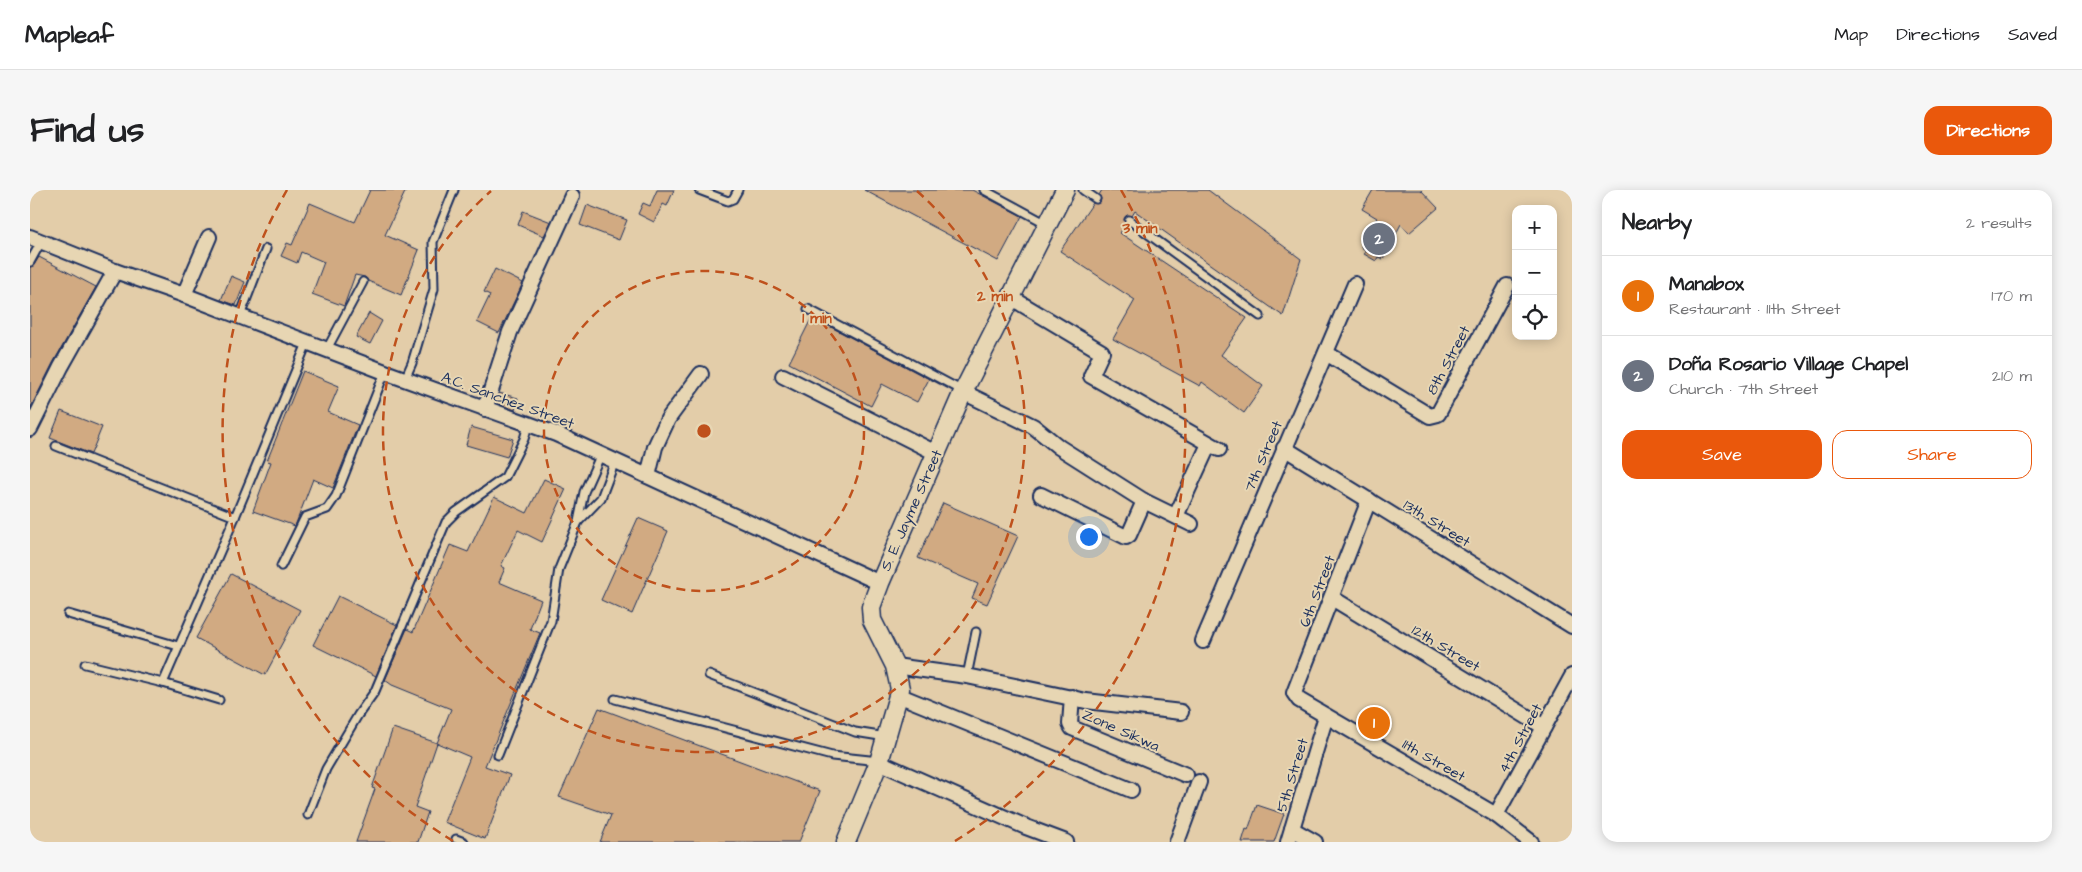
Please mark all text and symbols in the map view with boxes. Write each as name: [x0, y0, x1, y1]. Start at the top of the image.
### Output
text: Mapleaf: [25, 18, 114, 52]
text: Map: [1834, 22, 1868, 47]
text: Directions: [1896, 22, 1980, 47]
text: Saved: [2008, 22, 2057, 47]
text: Find us: [30, 106, 144, 155]
button: Directions: [1924, 106, 2052, 155]
map controls: [1512, 205, 1557, 340]
button: +: [1512, 205, 1557, 250]
text: Nearby: [1622, 208, 1692, 237]
text: 2 results: [1966, 212, 2032, 234]
text: 3 min: [1121, 218, 1158, 239]
pin: 2: [1363, 220, 1395, 258]
button: −: [1512, 250, 1557, 295]
text: Manabox: [1669, 271, 1744, 298]
text: 1: [1637, 285, 1639, 307]
text: 170 m: [1991, 285, 2032, 307]
text: 2 min: [976, 286, 1014, 307]
button: locate: [1512, 295, 1557, 340]
text: Restaurant · 11th Street: [1669, 298, 1841, 320]
text: 1 min: [802, 308, 832, 329]
street label: 8th Street: [1421, 322, 1475, 398]
text: Doña Rosario Village Chapel: [1669, 351, 1908, 378]
text: 2: [1633, 365, 1643, 387]
text: 210 m: [1992, 365, 2032, 387]
street label: A.C. Sanchez Street: [438, 367, 577, 434]
text: Church · 7th Street: [1669, 378, 1818, 400]
street label: 7th Street: [1239, 418, 1288, 495]
centre of rings: [695, 422, 713, 440]
button: Save: [1622, 430, 1822, 479]
button: Share: [1832, 430, 2032, 479]
street label: S. E. Jayme Street: [875, 446, 949, 575]
street label: 13th Street: [1399, 495, 1474, 552]
your location: [1076, 524, 1102, 550]
street label: 6th Street: [1294, 552, 1341, 630]
street label: 12th Street: [1408, 620, 1484, 677]
street label: 4th Street: [1493, 700, 1548, 777]
street label: Zone Sikwa: [1079, 704, 1163, 757]
pin: 1: [1358, 704, 1390, 742]
street label: 11th Street: [1398, 734, 1469, 787]
street label: 5th Street: [1271, 736, 1314, 815]

